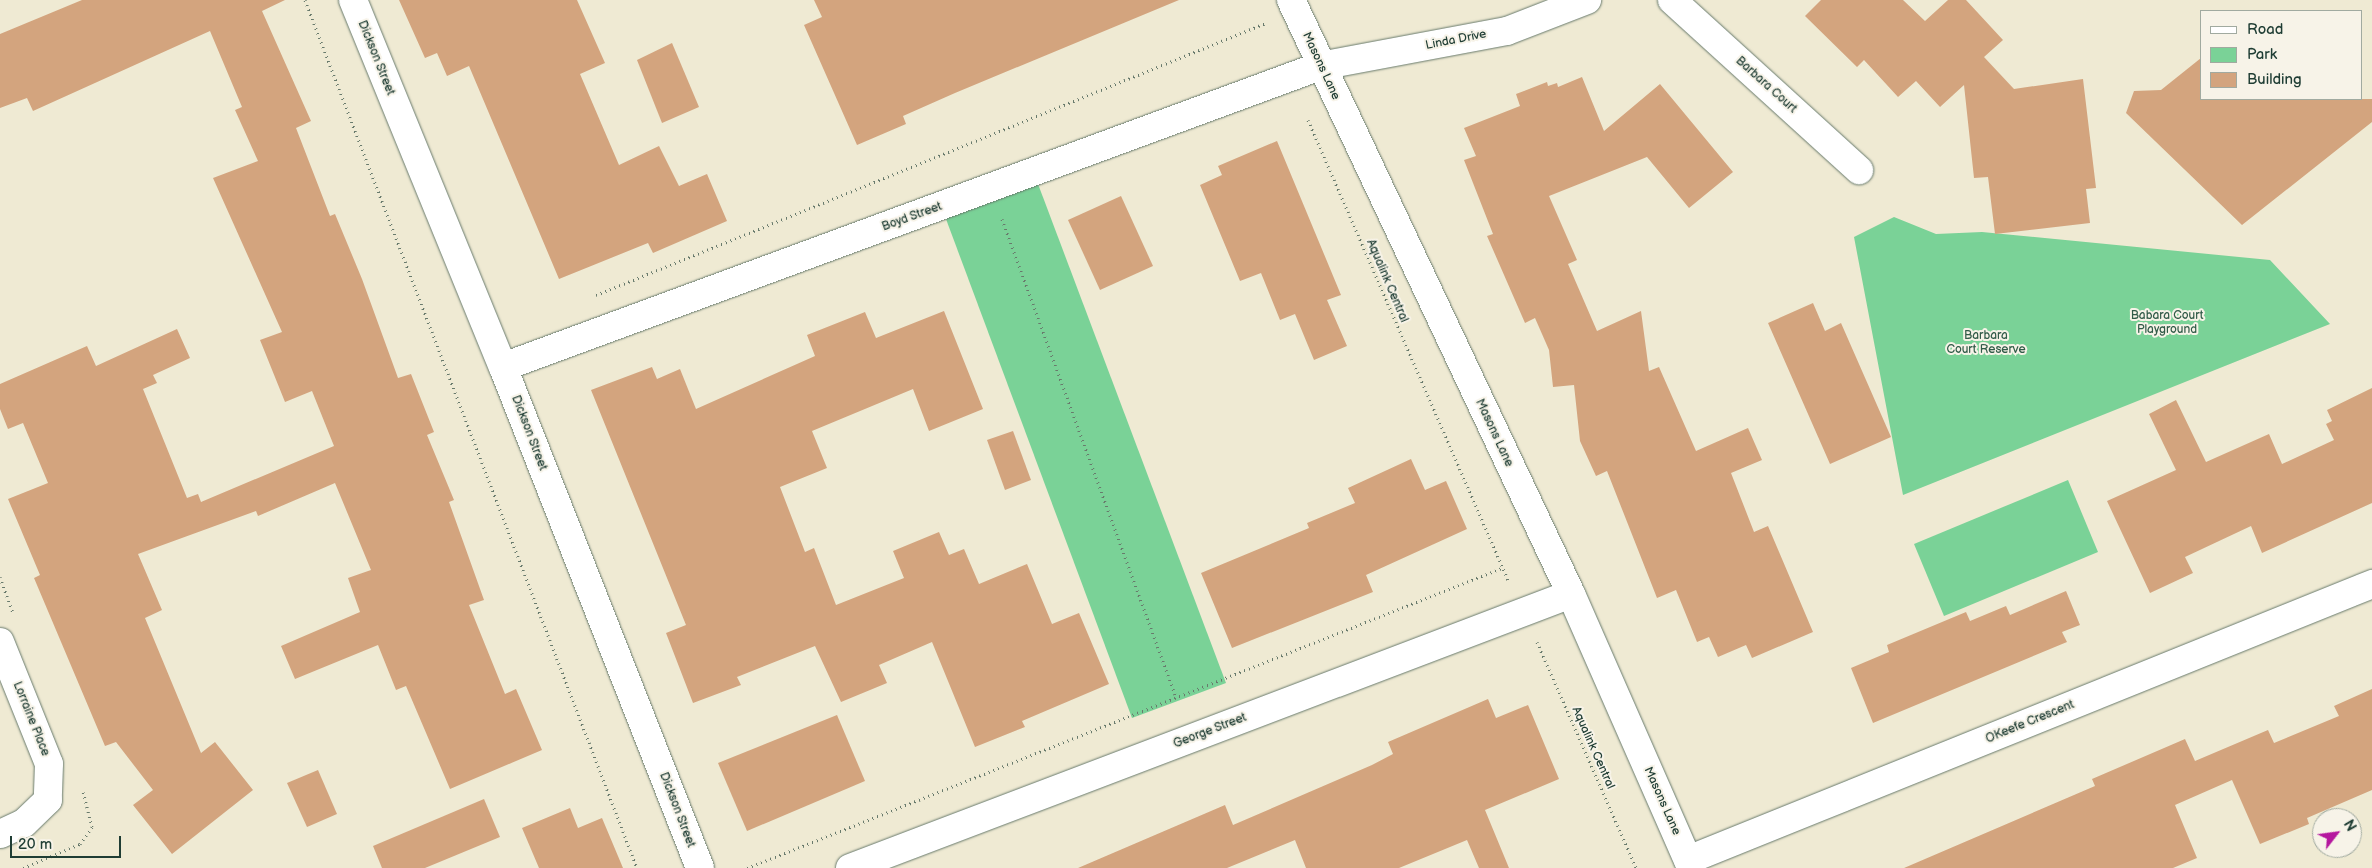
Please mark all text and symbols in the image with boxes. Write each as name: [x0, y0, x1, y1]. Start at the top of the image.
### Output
legend: [2200, 10, 2362, 100]
street label: Dickson Street: [354, 18, 398, 98]
text: Road: [2247, 20, 2283, 39]
street label: Linda Drive: [1424, 27, 1488, 53]
street label: Masons Lane: [1299, 30, 1343, 102]
text: Park: [2247, 45, 2277, 64]
street label: Barbara Court: [1733, 54, 1799, 116]
text: Building: [2247, 70, 2302, 89]
street label: Boyd Street: [880, 199, 944, 235]
street label: Aqualink Central: [1363, 237, 1411, 325]
park label: Babara Court Playground: [2131, 309, 2203, 337]
park label: Barbara Court Reserve: [1946, 329, 2026, 357]
street label: Dickson Street: [508, 393, 550, 473]
street label: Masons Lane: [1472, 397, 1516, 469]
street label: Lorraine Place: [10, 680, 52, 758]
street label: OKeefe Crescent: [1984, 698, 2076, 746]
street label: Aqualink Central: [1568, 705, 1618, 791]
street label: George Street: [1171, 710, 1249, 752]
street label: Masons Lane: [1641, 765, 1683, 837]
street label: Dickson Street: [656, 770, 698, 850]
north arrow: [2312, 808, 2362, 858]
text: N: [2340, 817, 2360, 835]
scale bar: [12, 826, 124, 858]
text: 20 m: [18, 835, 52, 854]

